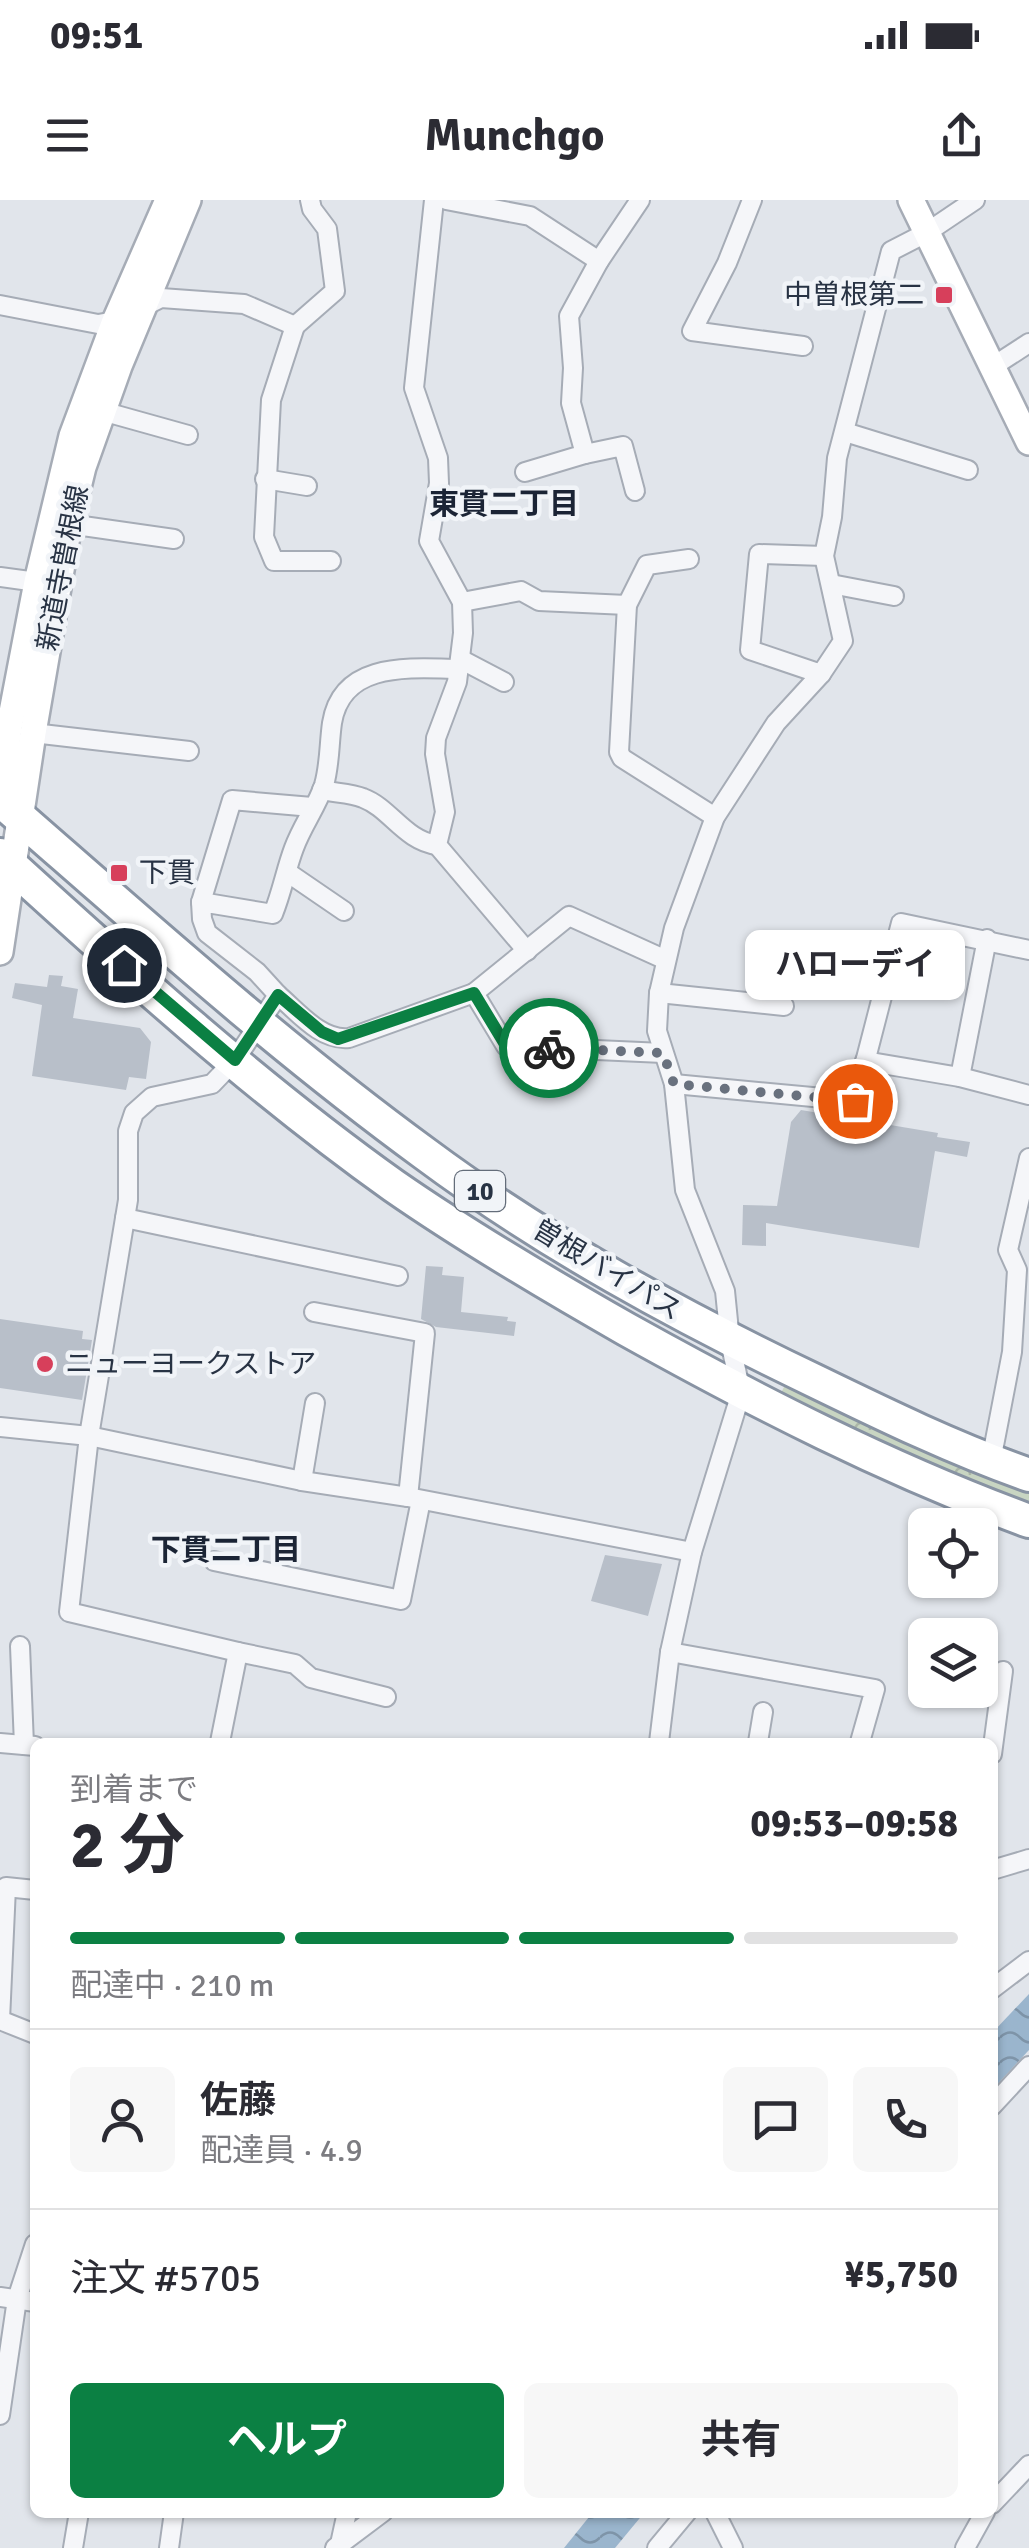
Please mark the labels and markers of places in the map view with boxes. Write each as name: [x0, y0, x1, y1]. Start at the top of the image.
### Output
place label: 中曽根第二: [784, 278, 924, 312]
marker: 中曽根第二: [933, 284, 955, 306]
place label: 下貫: [139, 856, 195, 890]
marker: 下貫: [108, 862, 130, 884]
pin: [82, 923, 167, 1008]
callout: ハローデイ: [745, 931, 965, 1001]
pin: [813, 1059, 898, 1144]
place label: ニューヨークストア: [65, 1347, 316, 1381]
marker: ニューヨークストア: [34, 1353, 56, 1375]

